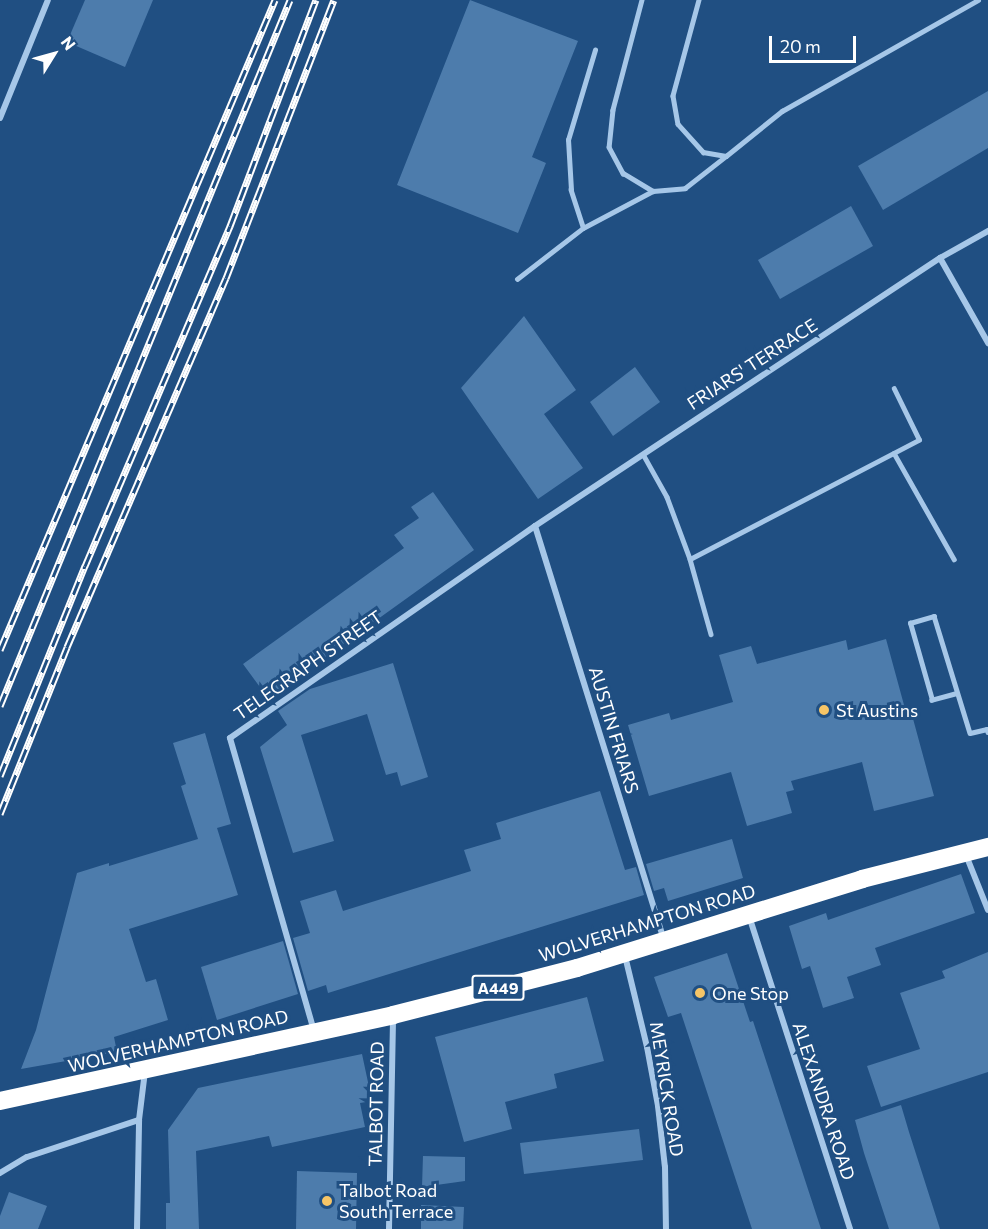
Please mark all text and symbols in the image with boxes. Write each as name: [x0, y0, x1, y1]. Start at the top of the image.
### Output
north arrow: [24, 24, 84, 84]
scale bar: [772, 24, 859, 62]
text: N: [58, 32, 80, 53]
text: 20 m: [780, 35, 821, 57]
street label: FRIARS' TERRACE: [683, 314, 821, 414]
street label: TELEGRAPH STREET: [230, 606, 386, 724]
street label: AUSTIN FRIARS: [584, 664, 644, 796]
place label: St Austins: [836, 699, 918, 721]
marker: St Austins: [817, 703, 831, 717]
street label: WOLVERHAMPTON ROAD: [536, 880, 758, 966]
road number: A449: [471, 975, 525, 1001]
place label: One Stop: [712, 982, 789, 1004]
marker: One Stop: [693, 986, 707, 1000]
street label: WOLVERHAMPTON ROAD: [66, 1005, 290, 1077]
street label: ALEXANDRA ROAD: [788, 1019, 860, 1183]
street label: MEYRICK ROAD: [646, 1020, 688, 1158]
street label: TALBOT ROAD: [364, 1041, 388, 1167]
place label: Talbot Road South Terrace: [339, 1180, 453, 1222]
marker: Talbot Road South Terrace: [320, 1194, 334, 1208]

